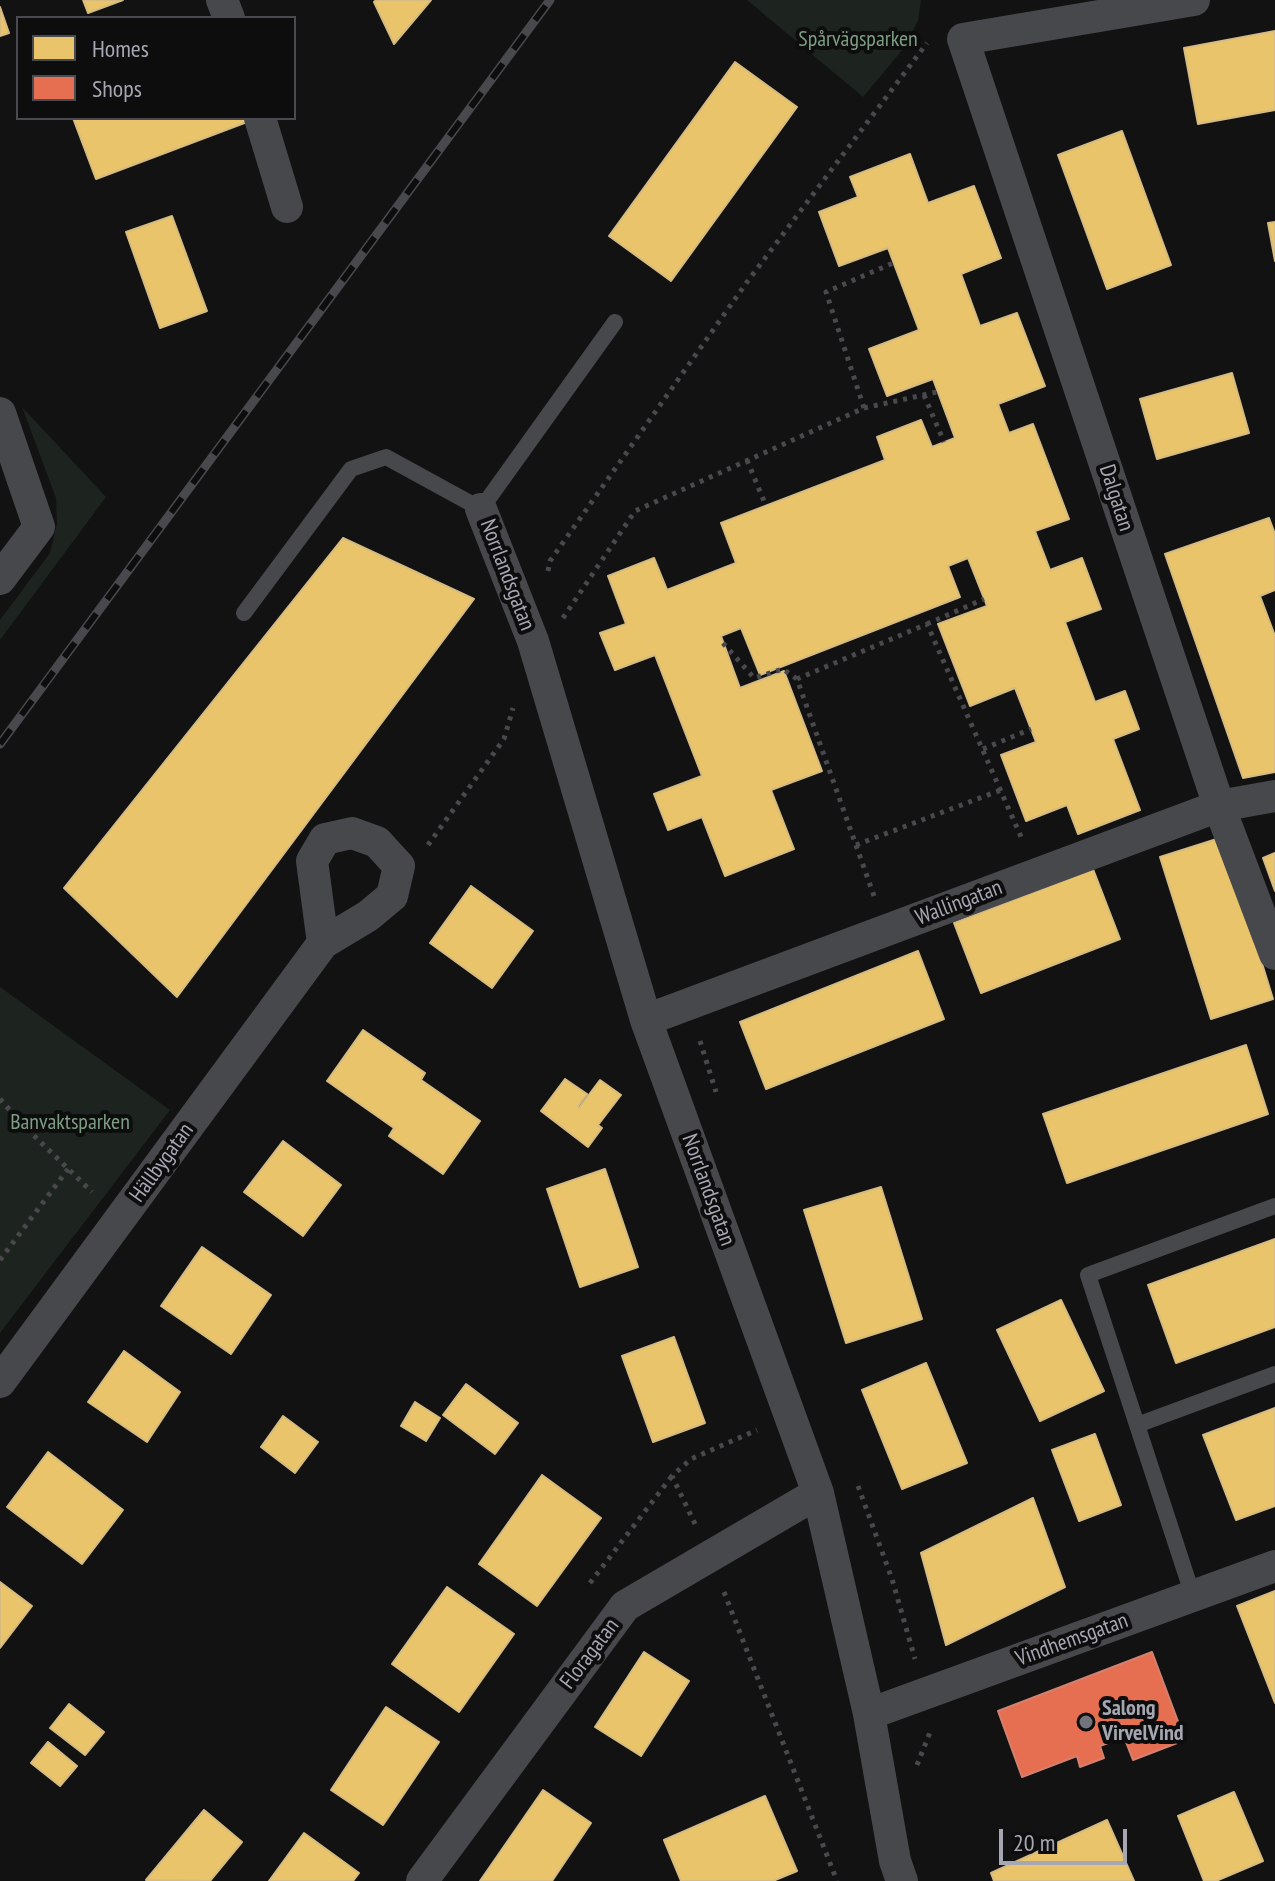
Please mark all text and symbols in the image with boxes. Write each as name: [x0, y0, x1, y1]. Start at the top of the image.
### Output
legend: [16, 16, 296, 120]
park label: Spårvägsparken: [798, 27, 918, 53]
text: Homes: [92, 33, 149, 64]
text: Shops: [92, 73, 142, 104]
street label: Dalgatan: [1093, 461, 1139, 535]
street label: Norrlandsgatan: [474, 516, 540, 634]
street label: Wallingatan: [912, 874, 1006, 932]
park label: Banvaktsparken: [10, 1110, 130, 1136]
street label: Hällbygatan: [125, 1118, 199, 1208]
street label: Norrlandsgatan: [676, 1131, 740, 1249]
street label: Vindhemsgatan: [1012, 1608, 1132, 1672]
street label: Floragatan: [555, 1614, 625, 1694]
place label: Salong VirvelVind: [1102, 1696, 1184, 1748]
marker: Salong VirvelVind: [1077, 1713, 1095, 1731]
scale bar: [1003, 1813, 1131, 1863]
text: 20 m: [1013, 1827, 1055, 1858]

